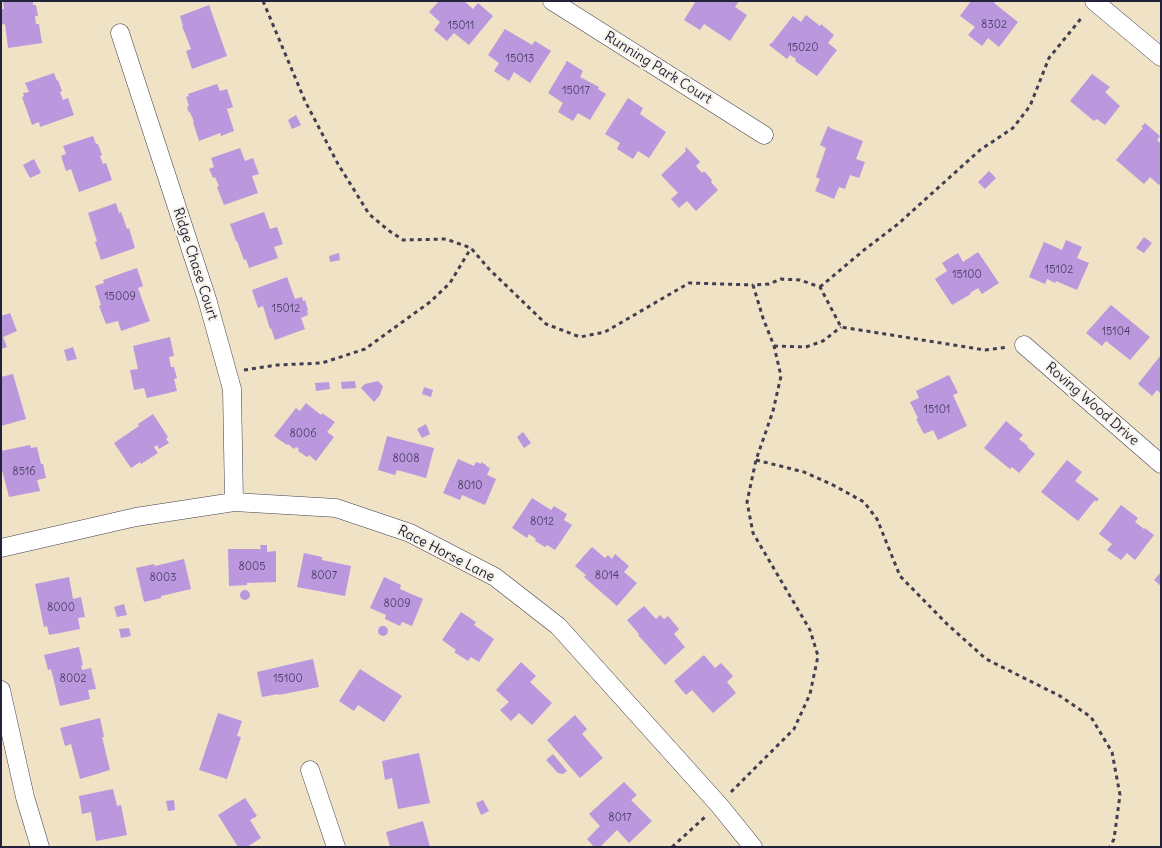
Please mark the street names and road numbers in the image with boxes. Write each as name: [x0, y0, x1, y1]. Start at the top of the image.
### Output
street label: Running Park Court: [601, 28, 715, 108]
street label: Ridge Chase Court: [169, 206, 221, 322]
street label: Roving Wood Drive: [1042, 359, 1142, 449]
street label: Race Horse Lane: [395, 522, 497, 586]

